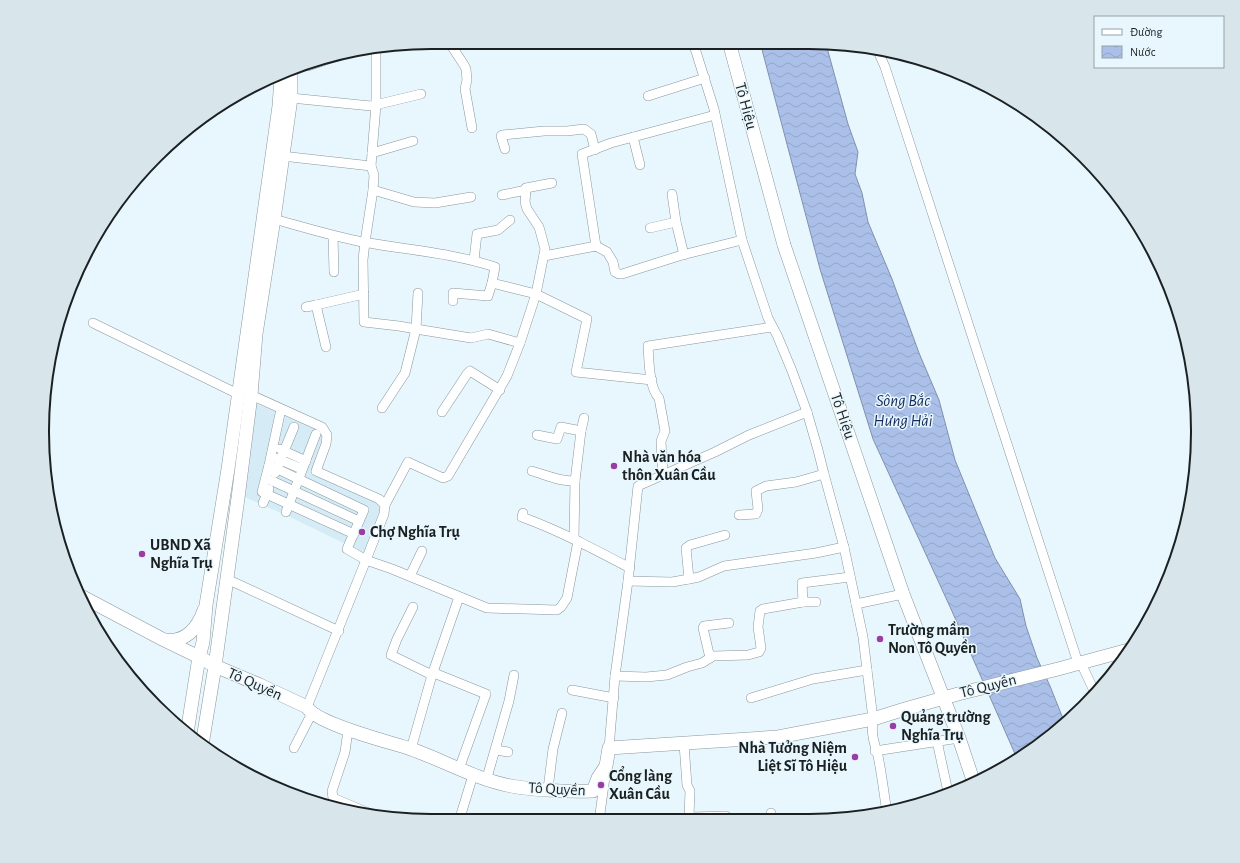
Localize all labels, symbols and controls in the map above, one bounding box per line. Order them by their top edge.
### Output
legend [1094,16,1224,68]
text: Đường [1130,26,1163,38]
text: Nước [1130,46,1156,58]
street label: Tô Hiệu [732,81,760,131]
street label: Tô Hiệu [828,391,858,441]
water label: Sông Bắc Hưng Hải [874,392,933,429]
place label: Nhà văn hóa thôn Xuân Cầu [622,449,716,483]
marker: Nhà văn hóa thôn Xuân Cầu [609,461,619,471]
place label: Chợ Nghĩa Trụ [370,524,461,540]
marker: Chợ Nghĩa Trụ [357,527,367,537]
place label: UBND Xã Nghĩa Trụ [150,537,213,571]
marker: UBND Xã Nghĩa Trụ [137,549,147,559]
place label: Trường mầm Non Tô Quyền [888,621,976,657]
marker: Trường mầm Non Tô Quyền [875,634,885,644]
street label: Tô Quyền [225,665,285,704]
street label: Tô Quyền [958,671,1018,702]
place label: Quảng trường Nghĩa Trụ [901,709,991,743]
marker: Quảng trường Nghĩa Trụ [888,721,898,731]
place label: Nhà Tưởng Niệm Liệt Sĩ Tô Hiệu [738,740,848,774]
marker: Nhà Tưởng Niệm Liệt Sĩ Tô Hiệu [850,752,860,762]
place label: Cổng làng Xuân Cầu [609,766,673,802]
street label: Tô Quyền [528,780,586,799]
marker: Cổng làng Xuân Cầu [596,780,606,790]

